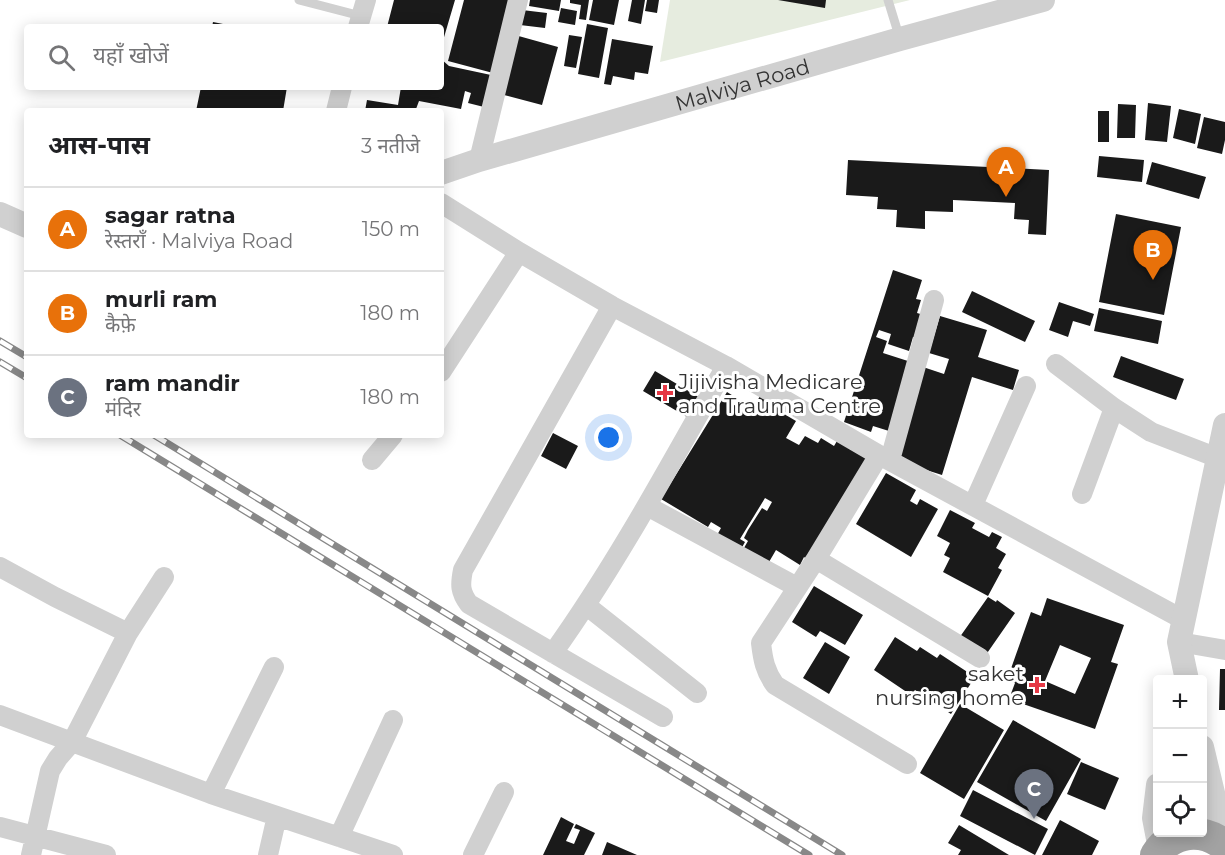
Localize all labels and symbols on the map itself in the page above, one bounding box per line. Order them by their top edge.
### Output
street label: Malviya Road [672,53,812,116]
pin: A [986,148,1026,197]
pin: B [1134,230,1172,280]
place label: Jijivisha Medicare and Trauma Centre [677,369,881,418]
marker: Jijivisha Medicare and Trauma Centre [656,384,674,402]
your location [594,423,623,452]
place label: saket nursing home [875,661,1024,710]
marker: saket nursing home [1028,676,1046,694]
pin: C [1014,770,1054,819]

